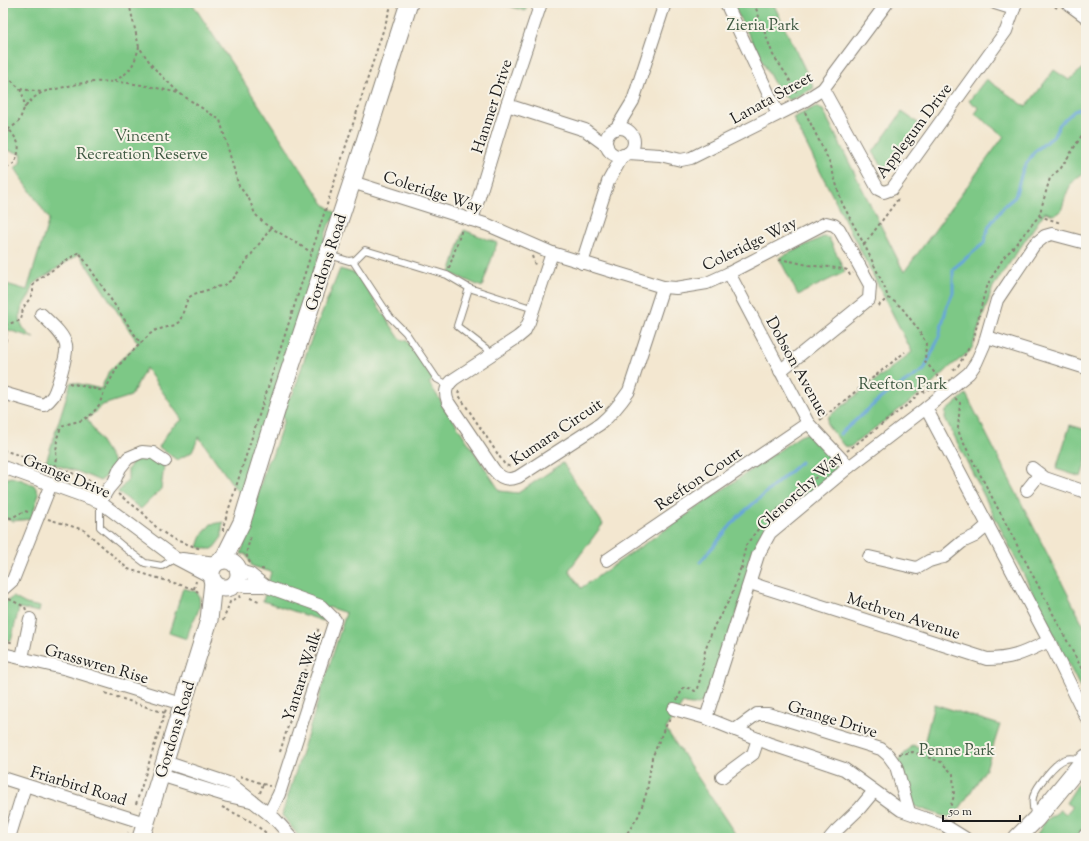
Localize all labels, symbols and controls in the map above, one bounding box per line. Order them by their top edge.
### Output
park label: Zieria Park [727,15,800,38]
street label: Hanmer Drive [467,57,519,157]
street label: Lanata Street [727,67,818,131]
street label: Applegum Drive [871,79,959,184]
park label: Vincent Recreation Reserve [76,126,208,167]
street label: Coleridge Way [380,167,485,220]
street label: Gordons Road [301,211,354,314]
street label: Coleridge Way [699,212,801,278]
street label: Dobson Avenue [759,313,833,421]
park label: Reefton Park [858,374,948,397]
street label: Kumara Circuit [507,393,609,473]
street label: Reefton Court [651,442,748,518]
street label: Glenorchy Way [753,447,849,537]
street label: Grange Drive [19,449,113,505]
street label: Methven Avenue [843,588,963,647]
street label: Yantara Walk [278,628,329,725]
street label: Grasswren Rise [42,640,151,691]
street label: Gordons Road [151,678,202,781]
street label: Grange Drive [785,696,880,745]
park label: Penne Park [919,740,995,763]
street label: Friarbird Road [27,762,129,813]
scale bar [943,797,1020,823]
text: 50 m [948,803,972,821]

